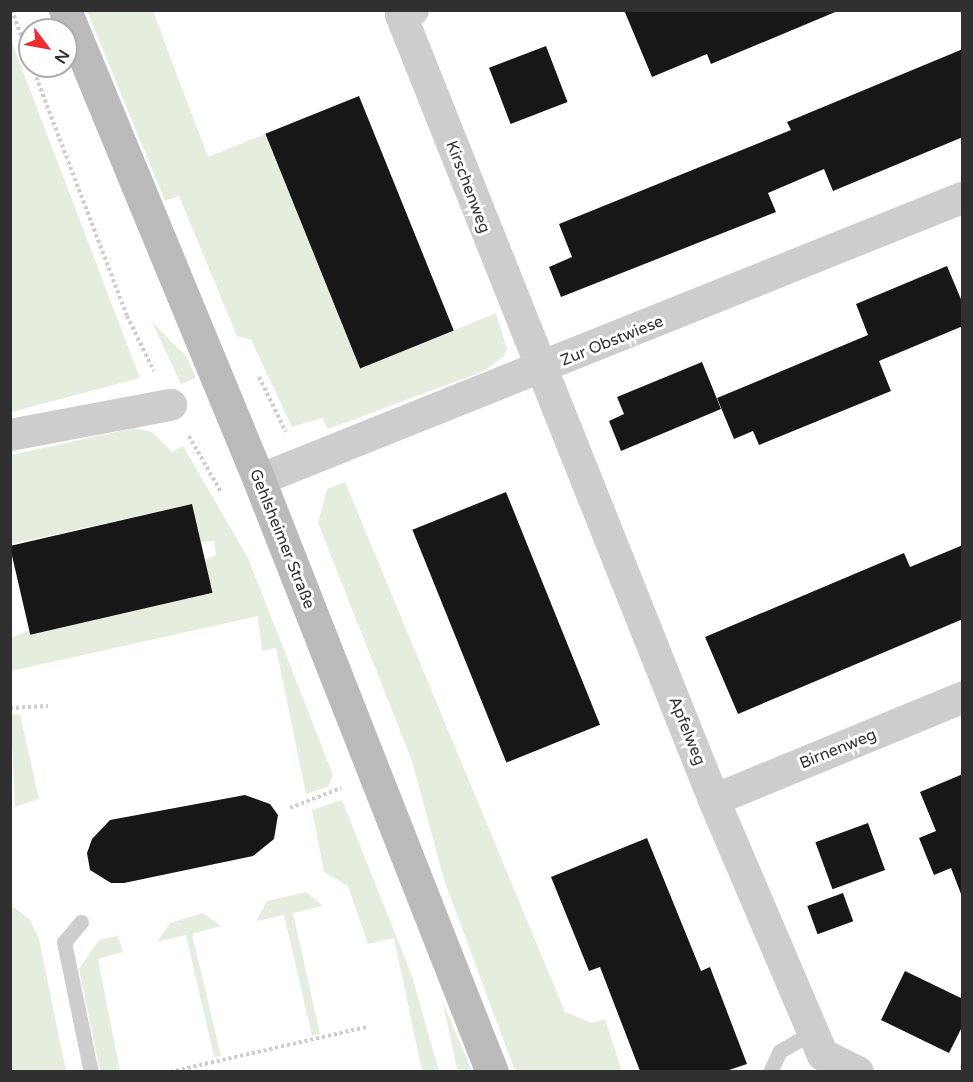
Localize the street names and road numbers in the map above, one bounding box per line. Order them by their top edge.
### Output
street label: Kirschenweg [442,138,494,236]
street label: Zur Obstwiese [558,312,666,370]
street label: Gehlsheimer Straße [245,466,319,612]
street label: Apfelweg [665,694,709,768]
street label: Birnenweg [797,725,879,773]

